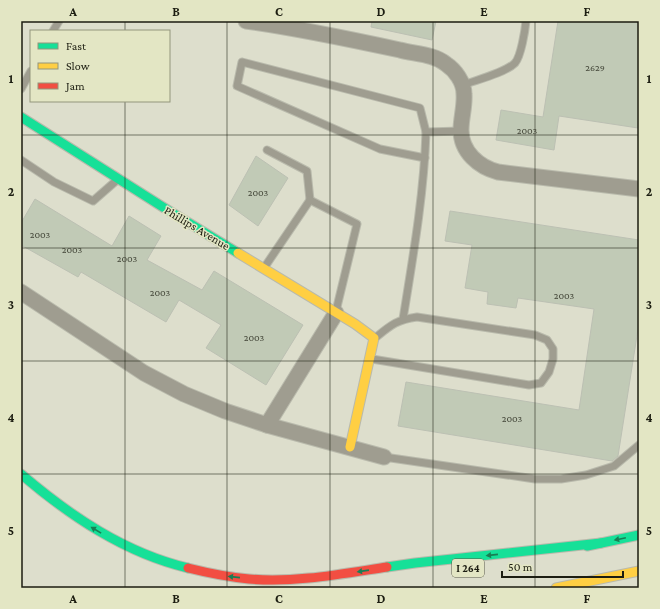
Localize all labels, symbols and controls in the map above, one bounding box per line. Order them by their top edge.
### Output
text: A [68,4,77,19]
text: B [172,4,180,19]
text: C [275,4,283,19]
text: D [377,4,386,19]
text: E [480,4,488,19]
text: F [584,4,591,19]
legend [30,30,170,102]
text: Fast [66,39,87,53]
text: Slow [66,59,90,73]
house number: 2629 [585,62,605,73]
text: 1 [9,71,14,86]
text: 1 [647,71,652,86]
text: Jam [65,79,85,93]
house number: 2003 [517,125,538,136]
text: 2 [8,184,15,199]
text: 2 [646,184,653,199]
house number: 2003 [248,187,269,198]
street label: Phillips Avenue [162,203,232,253]
house number: 2003 [30,229,51,240]
house number: 2003 [62,244,83,255]
house number: 2003 [117,253,138,264]
house number: 2003 [150,287,171,298]
house number: 2003 [554,290,575,301]
text: 3 [8,297,14,312]
text: 3 [646,297,652,312]
house number: 2003 [244,332,265,343]
text: 4 [7,410,15,425]
text: 4 [645,410,653,425]
house number: 2003 [502,413,523,424]
text: 5 [8,523,14,538]
text: 5 [646,523,652,538]
one-way arrow [90,527,102,534]
one-way arrow [614,537,626,543]
one-way arrow [486,552,498,558]
scale bar [502,553,623,579]
road number: I 264 [452,559,484,577]
text: 50 m [508,560,533,574]
one-way arrow [357,568,369,574]
one-way arrow [228,574,240,581]
text: A [68,591,77,606]
text: B [172,591,180,606]
text: C [275,591,283,606]
text: D [377,591,386,606]
text: E [480,591,488,606]
text: F [584,591,591,606]

